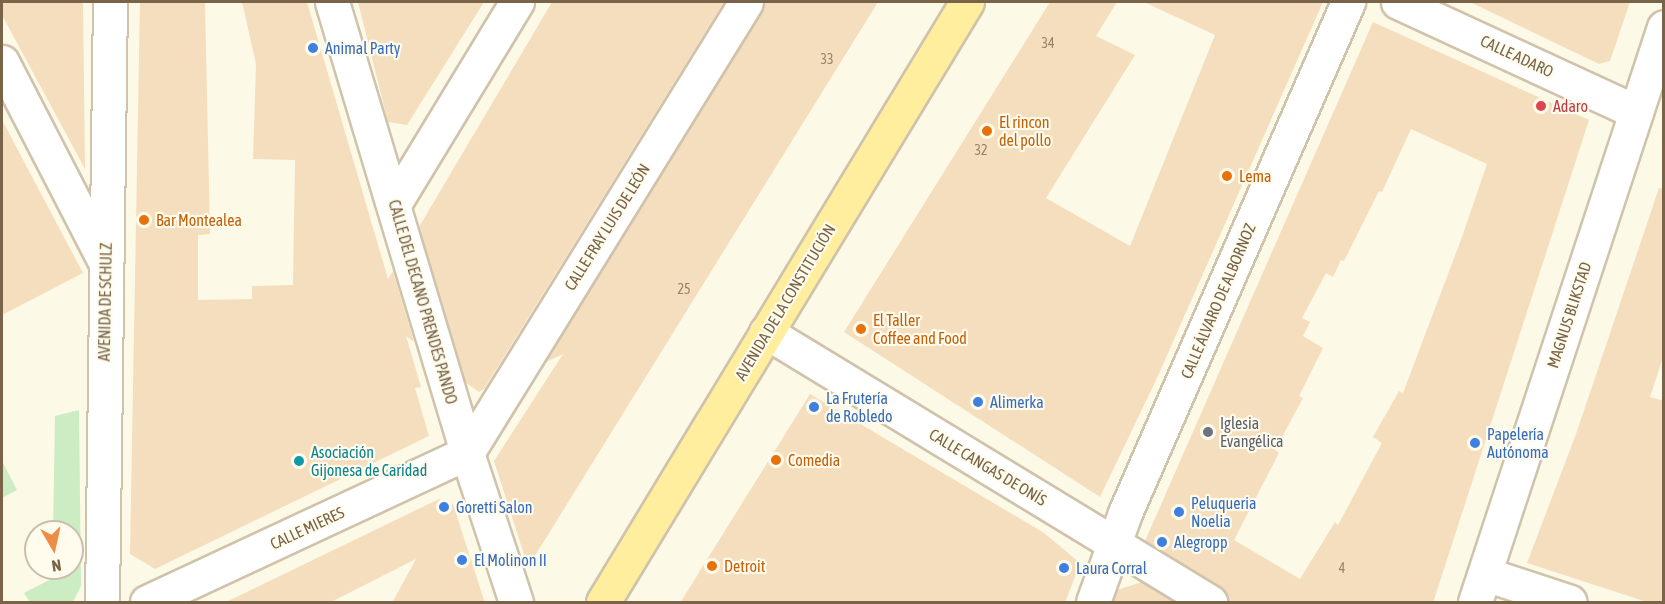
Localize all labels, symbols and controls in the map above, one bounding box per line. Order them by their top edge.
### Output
street label: CALLE ADARO [1477,31,1557,81]
house number: 34 [1041,35,1055,51]
place label: Animal Party [325,38,400,58]
marker: Animal Party [306,41,320,55]
house number: 33 [820,51,834,67]
place label: Adaro [1553,96,1588,116]
marker: Adaro [1534,99,1548,113]
place label: El rincon del pollo [999,112,1051,150]
marker: El rincon del pollo [980,124,994,138]
house number: 32 [974,142,988,158]
street label: CALLE FRAY LUIS DE LEÓN [560,160,654,294]
place label: Lema [1239,166,1271,186]
marker: Lema [1220,169,1234,183]
street label: CALLE DEL DECANO PRENDES PANDO [385,197,461,407]
place label: Bar Montealea [156,210,242,230]
marker: Bar Montealea [137,213,151,227]
street label: AVENIDA DE LA CONSTITUCIÓN [731,220,839,384]
street label: CALLE ÁLVARO DE ALBORNOZ [1177,220,1259,382]
street label: AVENIDA DE SCHULZ [94,242,116,362]
street label: MAGNUS BLIKSTAD [1543,260,1595,370]
house number: 25 [677,281,691,297]
place label: El Taller Coffee and Food [873,310,967,348]
marker: El Taller Coffee and Food [854,322,868,336]
place label: La Frutería de Robledo [826,388,893,426]
place label: Alimerka [990,392,1044,412]
marker: Alimerka [971,395,985,409]
marker: La Frutería de Robledo [807,400,821,414]
place label: Iglesia Evangélica [1220,413,1284,451]
street label: CALLE CANGAS DE ONÍS [926,424,1050,510]
place label: Papelería Autónoma [1487,424,1549,462]
marker: Iglesia Evangélica [1201,425,1215,439]
marker: Papelería Autónoma [1468,436,1482,450]
place label: Asociación Gijonesa de Caridad [311,442,427,480]
place label: Comedia [788,450,840,470]
marker: Comedia [769,453,783,467]
marker: Asociación Gijonesa de Caridad [292,454,306,468]
place label: Peluqueria Noelia [1191,493,1256,531]
place label: Goretti Salon [456,497,533,517]
marker: Goretti Salon [437,500,451,514]
street label: CALLE MIERES [267,502,347,554]
marker: Peluqueria Noelia [1172,505,1186,519]
north arrow [24,520,84,580]
place label: Alegropp [1174,532,1227,552]
marker: Alegropp [1155,535,1169,549]
place label: El Molinon II [474,550,547,570]
marker: El Molinon II [455,553,469,567]
text: N [50,556,63,575]
place label: Detroit [724,556,765,576]
place label: Laura Corral [1076,558,1147,578]
marker: Detroit [705,559,719,573]
house number: 4 [1339,560,1345,576]
marker: Laura Corral [1057,561,1071,575]

